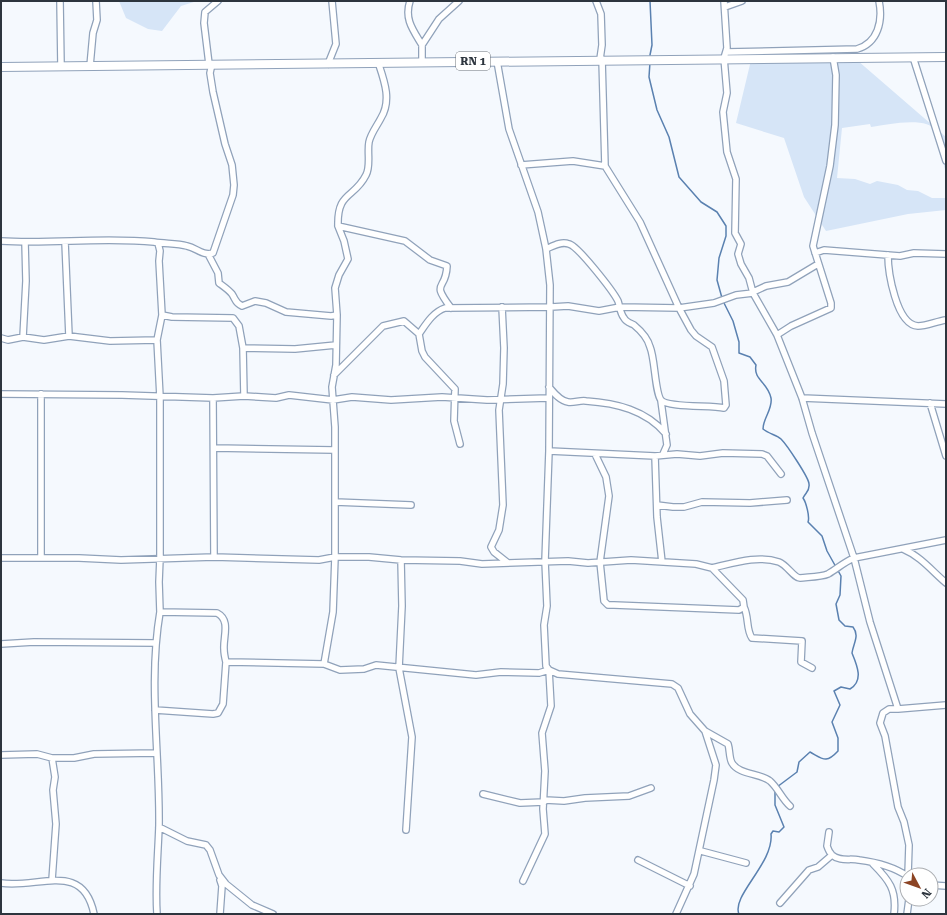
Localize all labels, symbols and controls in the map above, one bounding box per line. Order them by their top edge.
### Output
road number: RN 1 [456,52,490,70]
north arrow [899,867,939,907]
text: N [918,886,934,901]

